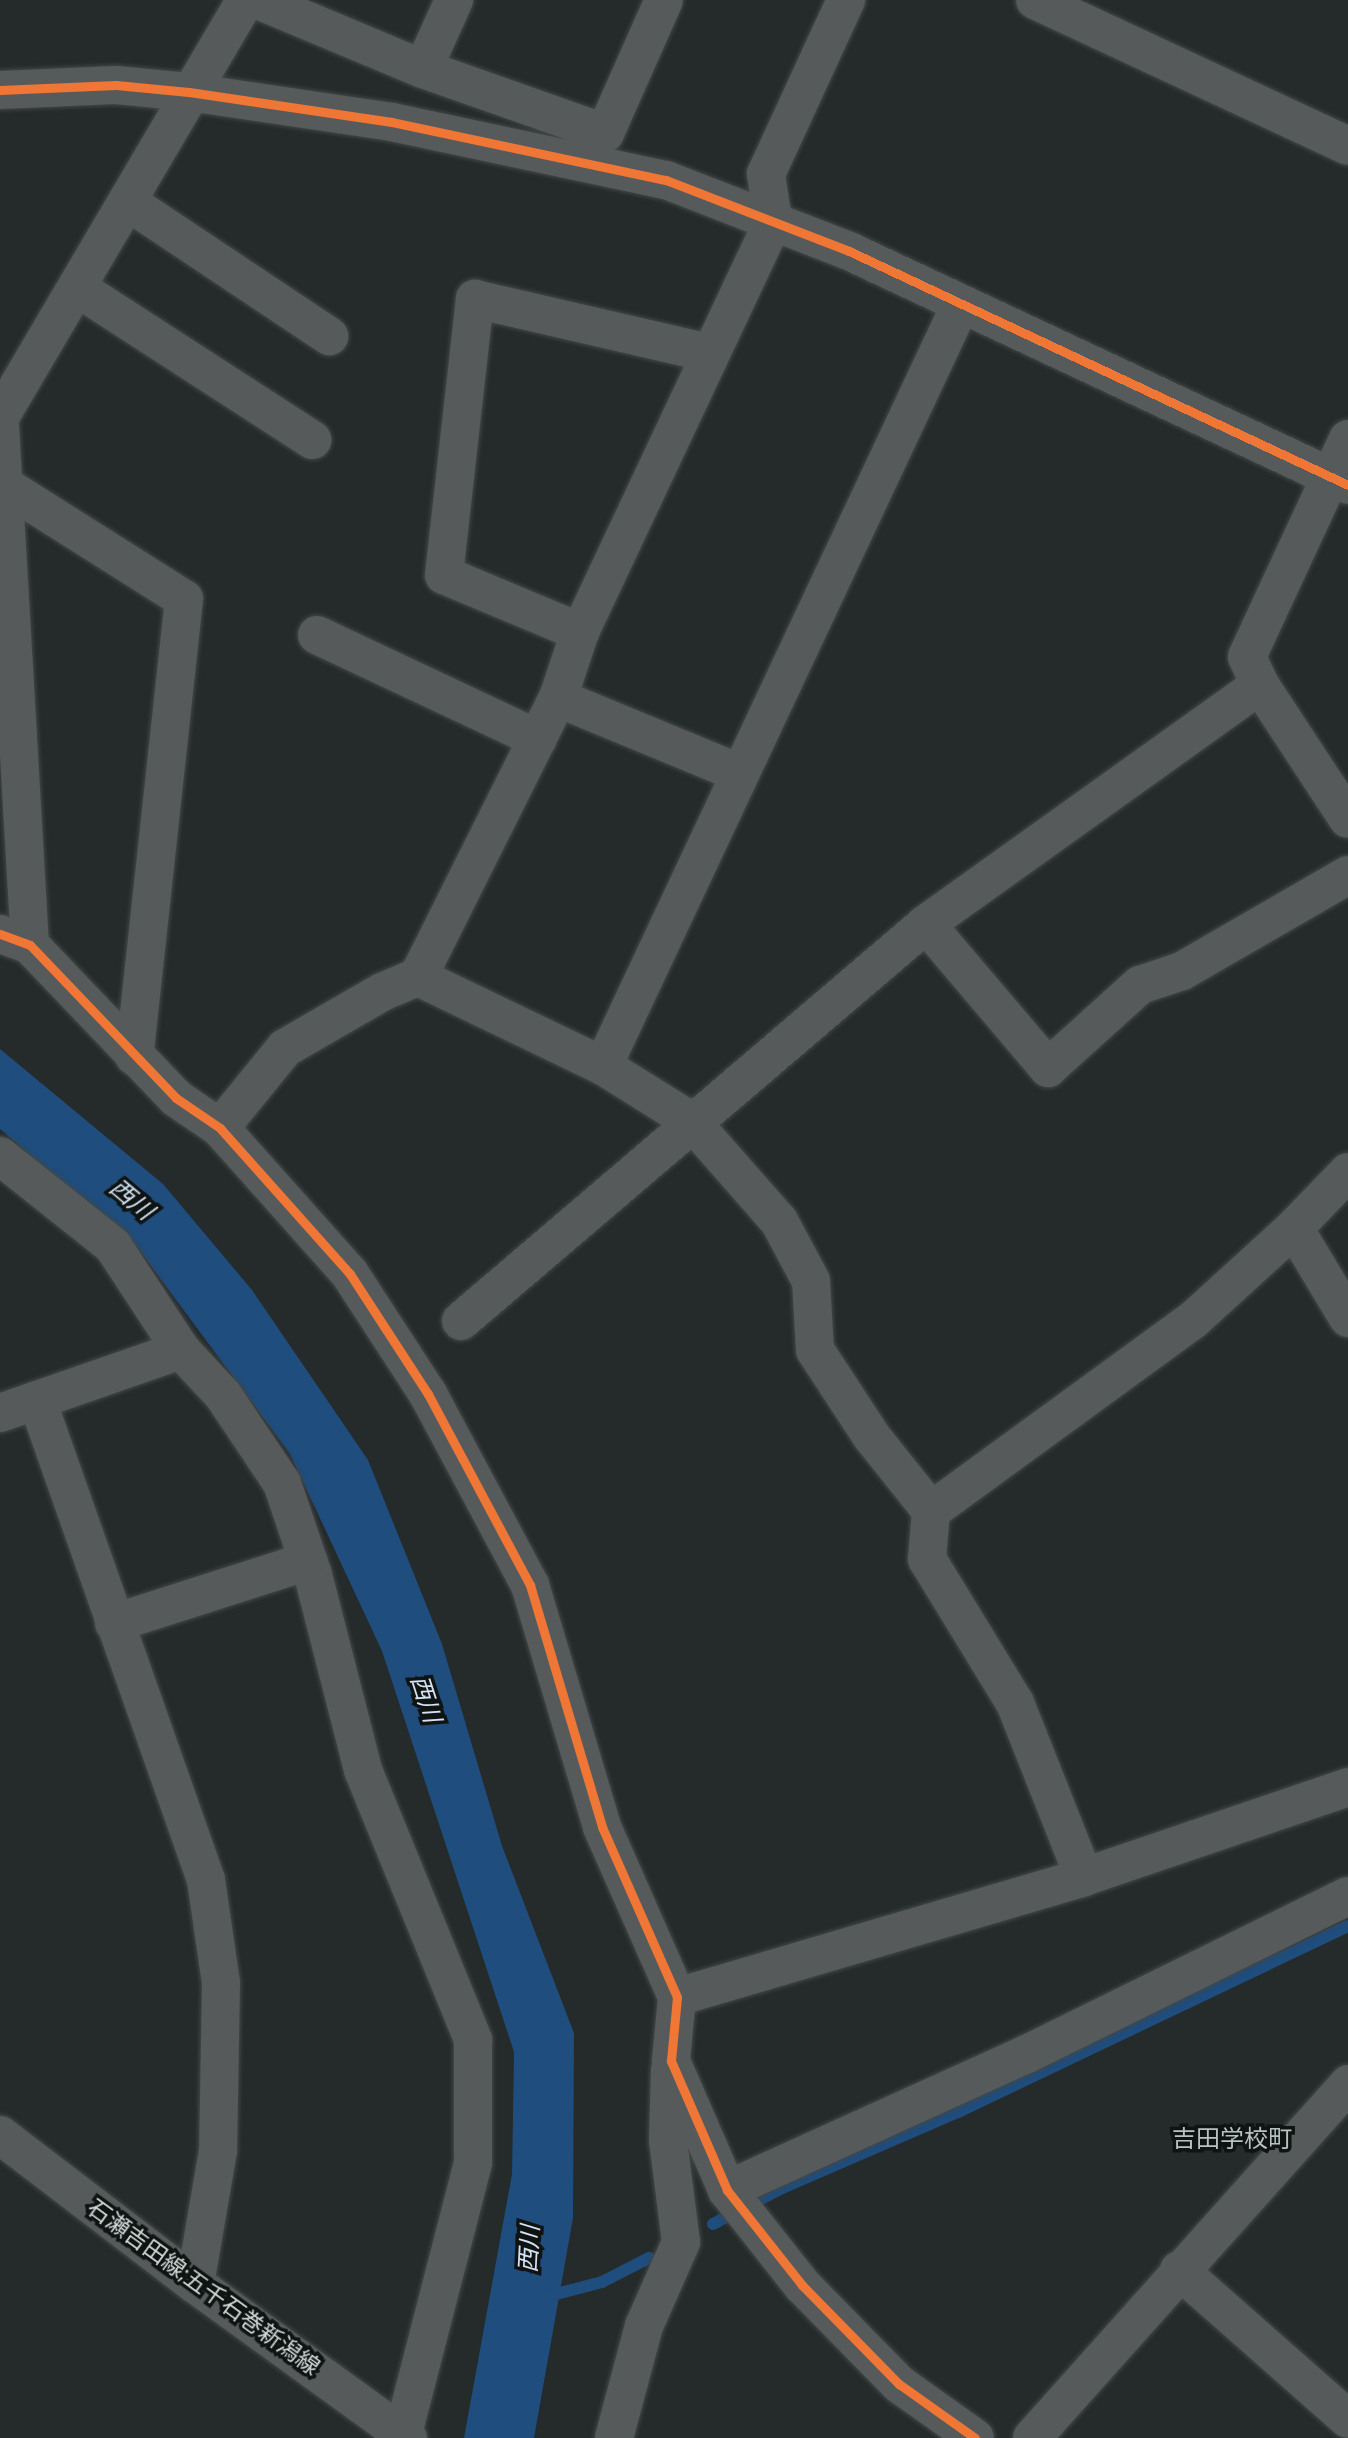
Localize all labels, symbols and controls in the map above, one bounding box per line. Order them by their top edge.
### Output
water label: 西川 [103,1174,159,1226]
water label: 西川 [404,1672,446,1726]
district label: 吉田学校町 [1172,2126,1292,2154]
street label: 石瀬吉田線;五千石巻新潟線 [81,2194,325,2382]
water label: 西川 [514,2224,546,2274]

